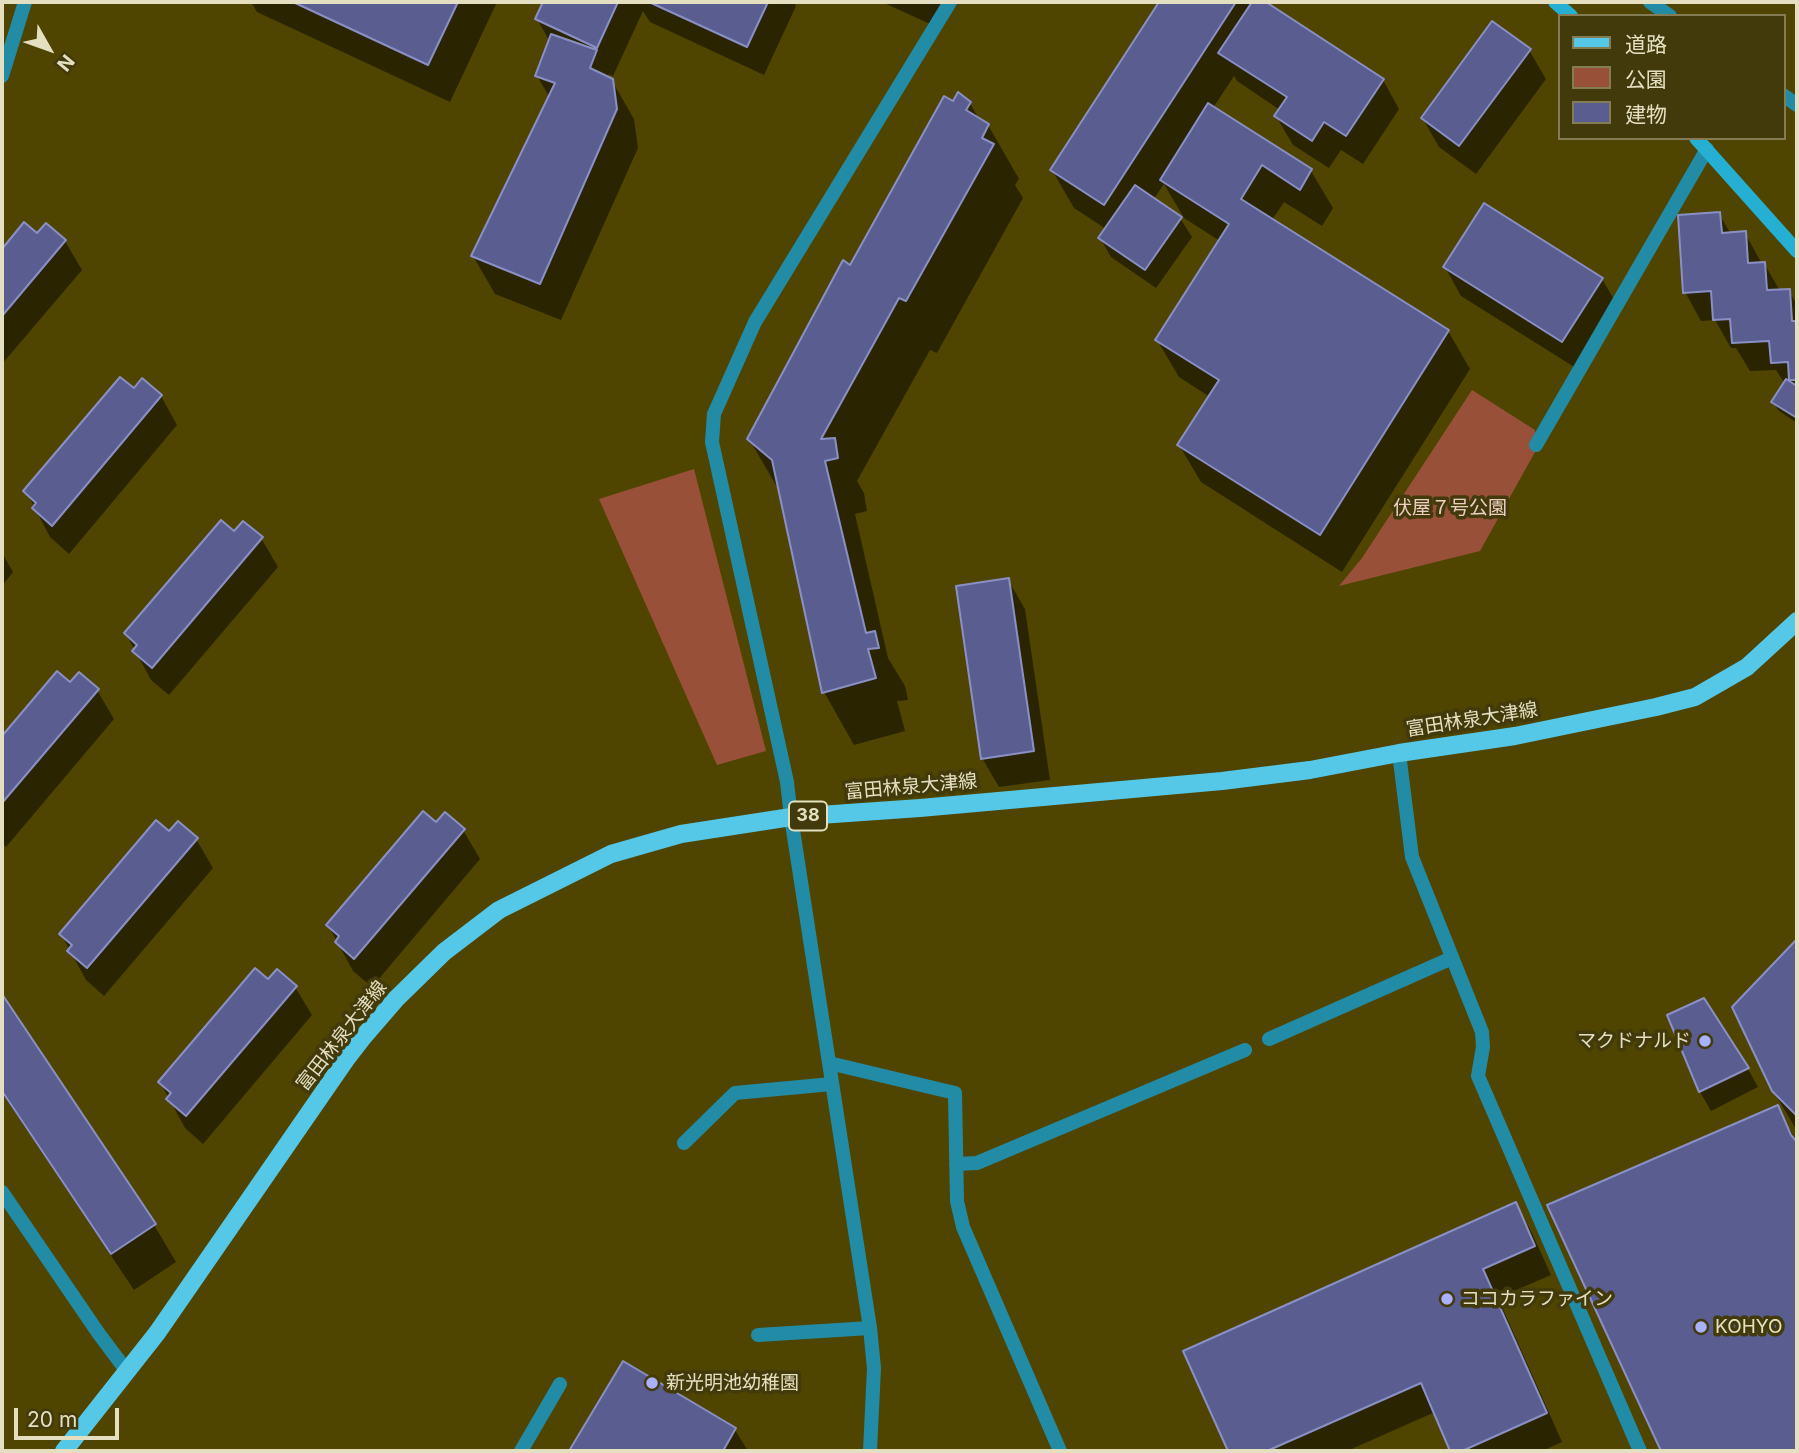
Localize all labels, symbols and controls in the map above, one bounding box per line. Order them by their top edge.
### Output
north arrow [14,14,84,84]
legend [1558,14,1785,140]
text: 道路 [1625,32,1667,57]
text: N [52,50,79,76]
text: 公園 [1625,67,1667,92]
text: 建物 [1625,102,1667,127]
park label: 伏屋７号公園 [1393,497,1507,519]
street label: 富田林泉大津線 [1405,698,1539,742]
street label: 富田林泉大津線 [844,770,978,804]
road number: 38 [789,802,827,830]
street label: 富田林泉大津線 [292,977,392,1095]
place label: マクドナルド [1577,1030,1691,1052]
marker: マクドナルド [1697,1033,1713,1049]
place label: ココカラファイン [1461,1288,1613,1310]
marker: ココカラファイン [1439,1291,1455,1307]
place label: KOHYO [1715,1316,1783,1338]
marker: KOHYO [1693,1319,1709,1335]
place label: 新光明池幼稚園 [666,1372,799,1394]
marker: 新光明池幼稚園 [644,1375,660,1391]
scale bar [18,1394,122,1438]
text: 20 m [27,1407,77,1432]

